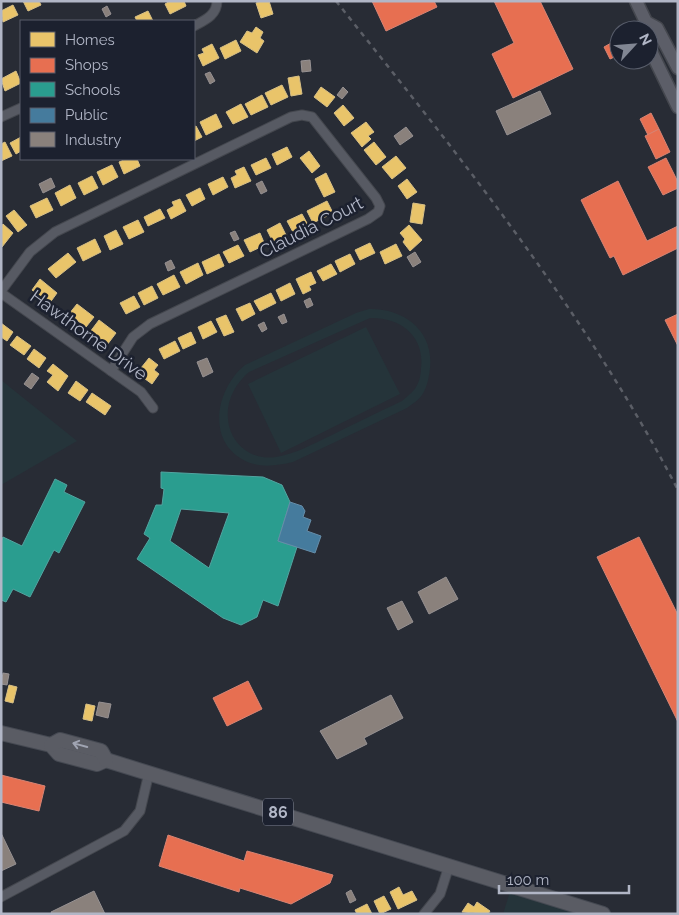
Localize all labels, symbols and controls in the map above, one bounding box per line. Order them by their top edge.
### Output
legend [20,20,195,160]
north arrow [609,20,659,70]
text: Homes [65,31,115,49]
text: N [636,31,655,48]
text: Shops [65,56,108,74]
text: Schools [65,81,120,99]
text: Public [65,106,108,124]
text: Industry [65,131,121,149]
street label: Claudia Court [256,192,366,262]
street label: Hawthorne Drive [26,286,152,385]
one-way arrow [73,740,89,750]
road number: 86 [263,799,293,826]
scale bar [499,862,629,894]
text: 100 m [507,871,549,889]

